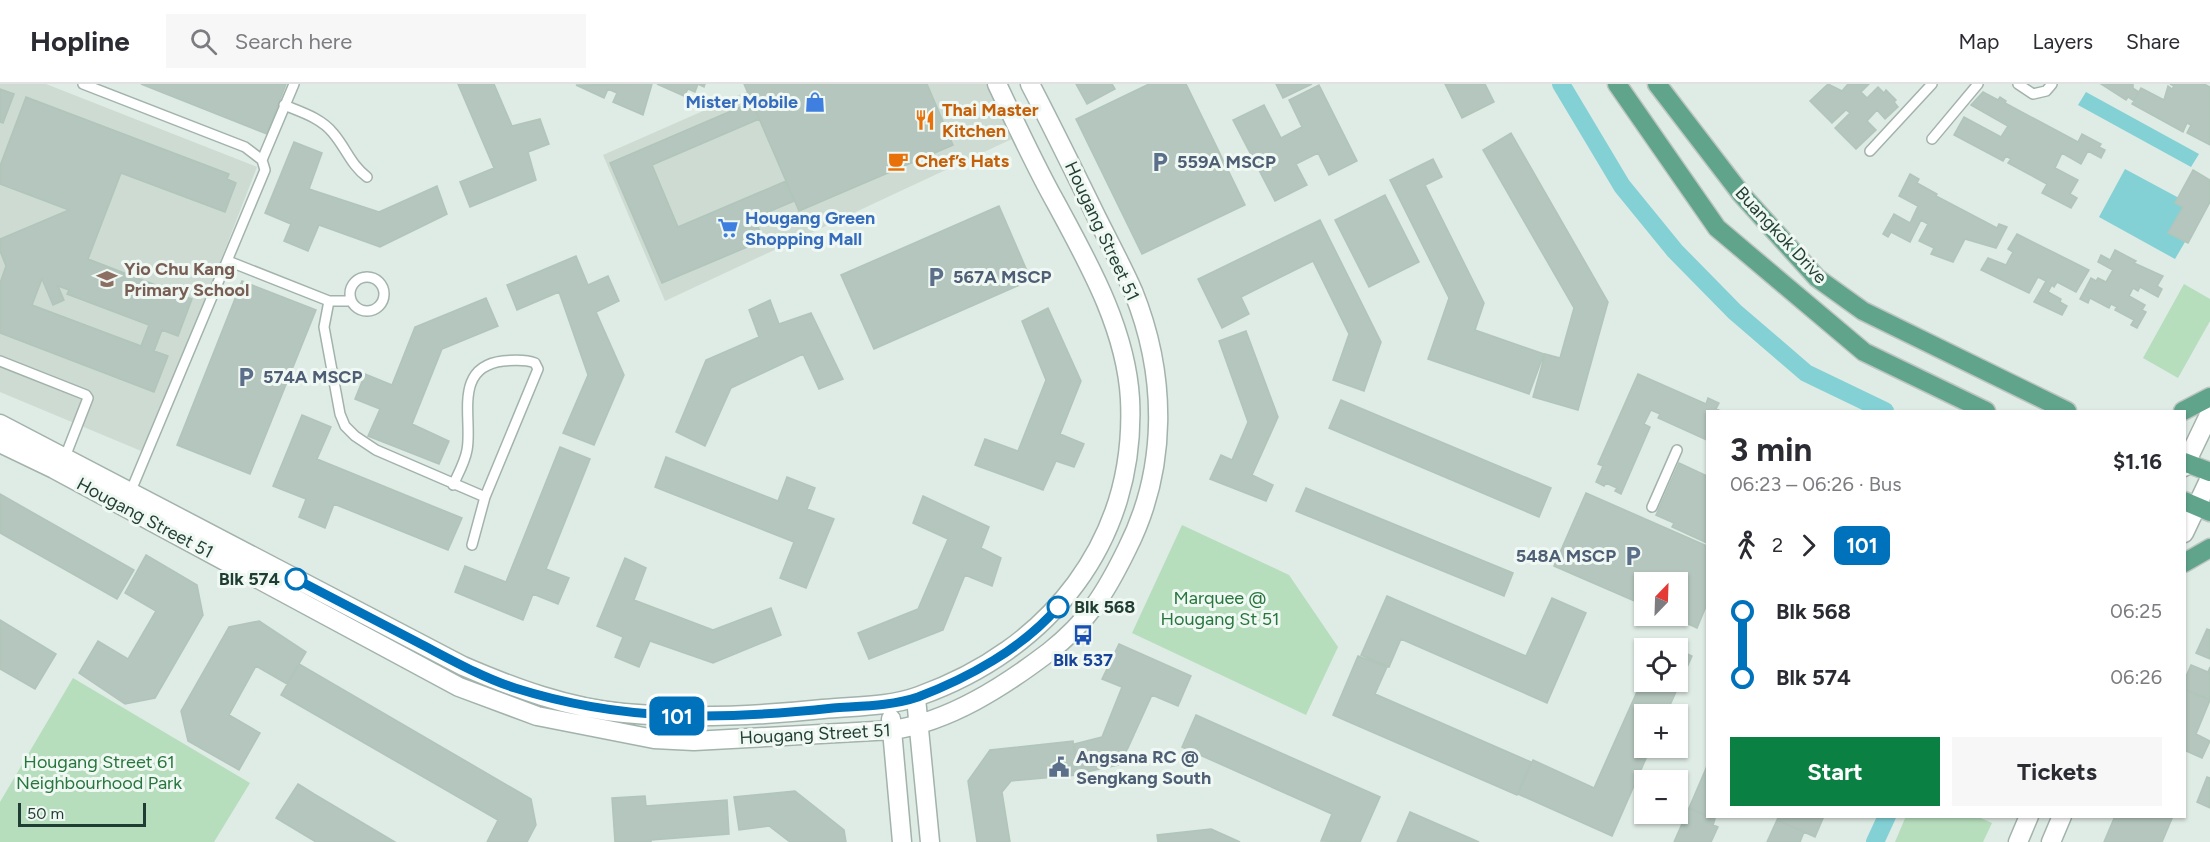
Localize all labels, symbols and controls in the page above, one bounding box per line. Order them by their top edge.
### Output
search box [166,14,586,68]
text: Hopline [30,24,130,58]
icon: search [187,25,220,58]
text: Search here [235,28,352,55]
text: Map [1959,29,1999,54]
text: Layers [2032,29,2093,54]
text: Share [2126,29,2180,54]
shop icon: Mister Mobile [803,90,827,114]
place label: Mister Mobile [686,91,798,113]
place label: Thai Master Kitchen [942,99,1039,142]
restaurant icon: Thai Master Kitchen [913,108,937,132]
cafe icon: Chef’s Hats [886,149,910,173]
place label: Chef’s Hats [915,150,1010,172]
parking icon: 559A MSCP [1148,150,1172,174]
place label: 559A MSCP [1177,151,1276,173]
street label: Hougang Street 51 [1060,158,1144,304]
street label: Buangkok Drive [1730,182,1832,288]
place label: Hougang Green Shopping Mall [745,207,875,250]
supermarket icon: Hougang Green Shopping Mall [716,216,740,240]
place label: Yio Chu Kang Primary School [124,258,249,301]
parking icon: 567A MSCP [924,265,948,289]
place label: 567A MSCP [953,266,1051,288]
school or university icon: Yio Chu Kang Primary School [95,267,119,291]
parking icon: 574A MSCP [234,365,258,389]
place label: 574A MSCP [263,366,362,388]
text: 3 min [1730,430,1812,469]
text: $1.16 [2113,448,2162,475]
text: 06:23 – 06:26 · Bus [1730,472,1902,496]
street label: Hougang Street 51 [73,473,217,563]
icon: walk [1730,529,1763,562]
icon: forward [1792,529,1825,562]
text: 2 [1772,533,1783,557]
text: 101 [1846,533,1878,558]
parking icon: 548A MSCP [1621,544,1645,568]
place label: 548A MSCP [1516,545,1616,567]
place label: Blk 574 [219,568,280,590]
marker: Blk 574 [285,568,307,590]
north arrow [1634,572,1688,626]
map controls [1634,572,1688,824]
park label: Marquee @ Hougang St 51 [1161,587,1279,630]
marker: Blk 568 [1047,596,1069,618]
place label: Blk 568 [1074,596,1135,618]
text: Blk 568 [1776,598,1851,625]
text: 06:25 [2110,599,2162,623]
bus stop icon: Blk 537 [1071,623,1095,647]
button: locate [1634,638,1688,692]
place label: Blk 537 [1053,649,1113,671]
text: Blk 574 [1776,664,1851,691]
text: 06:26 [2110,665,2162,689]
line badge: 101 [642,696,712,736]
text: 101 [661,704,693,729]
button: + [1634,704,1688,758]
street label: Hougang Street 51 [739,719,891,749]
button: Start [1730,737,1940,806]
button: Tickets [1952,737,2162,806]
place label: Angsana RC @ Sengkang South [1076,746,1211,789]
park label: Hougang Street 61 Neighbourhood Park [16,751,182,794]
public building icon: Angsana RC @ Sengkang South [1047,755,1071,779]
button: − [1634,770,1688,824]
scale bar [18,800,146,828]
text: 50 m [27,804,64,823]

